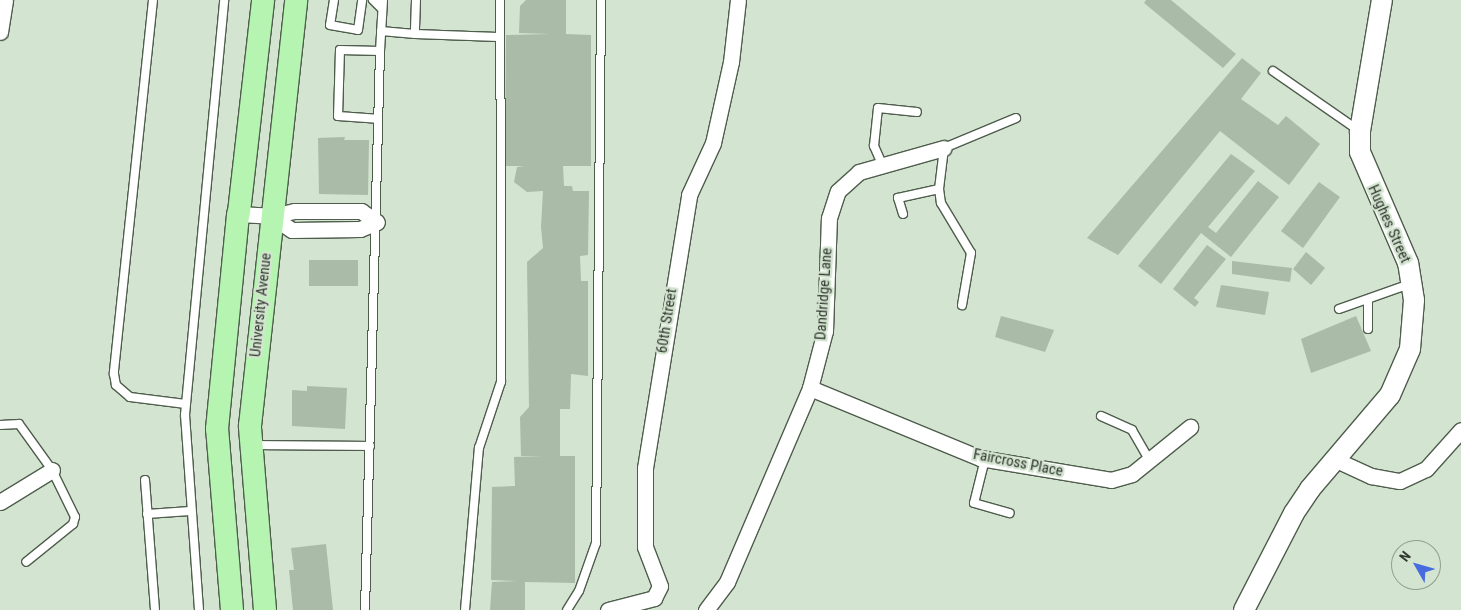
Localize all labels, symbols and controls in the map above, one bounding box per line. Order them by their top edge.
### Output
street label: Hughes Street [1364,182,1414,266]
street label: Dandridge Lane [812,247,836,341]
street label: University Avenue [247,252,275,358]
street label: 60th Street [653,287,681,355]
street label: Faircross Place [972,445,1064,481]
north arrow [1391,540,1441,590]
text: N [1396,548,1414,565]

